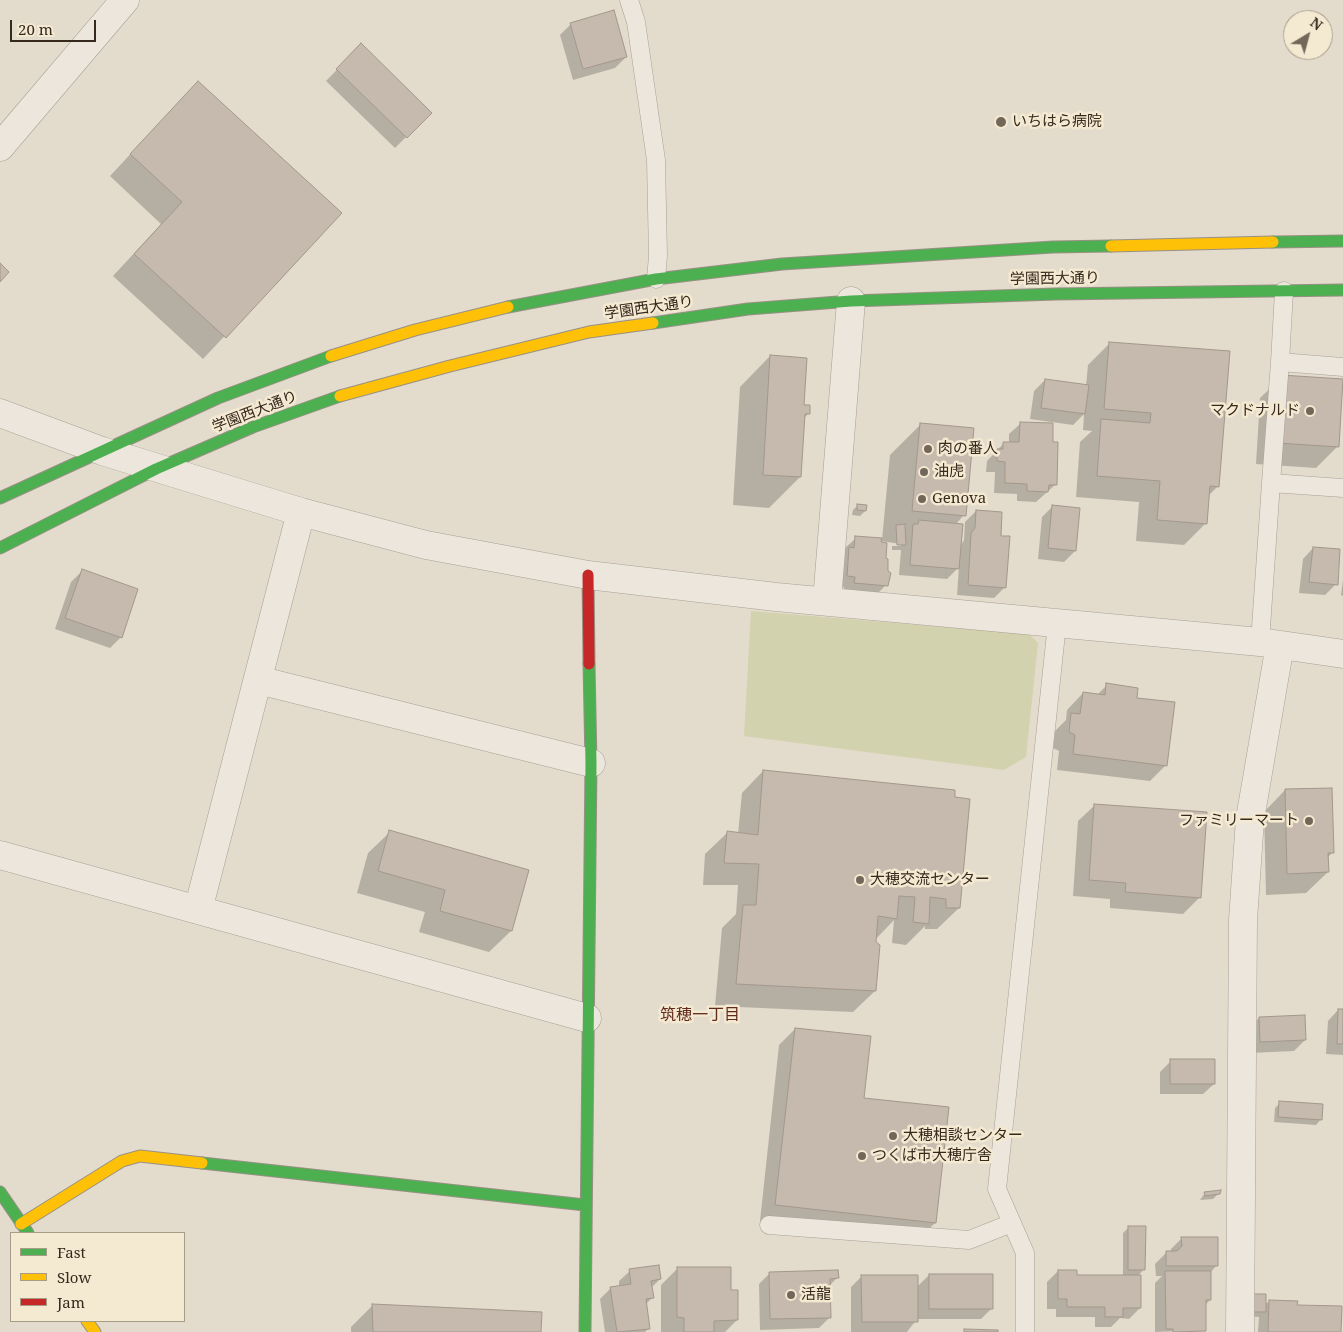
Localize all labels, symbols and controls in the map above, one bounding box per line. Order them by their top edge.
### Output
scale bar [12,10,99,42]
north arrow [1283,10,1333,60]
text: N [1307,13,1327,34]
text: 20 m [18,19,53,39]
place label: いちはら病院 [1012,113,1102,131]
marker: いちはら病院 [994,115,1008,129]
street label: 学園西大通り [1010,269,1100,289]
street label: 学園西大通り [603,293,695,323]
street label: 学園西大通り [210,387,300,437]
place label: マクドナルド [1210,402,1300,420]
marker: マクドナルド [1304,405,1316,417]
place label: 肉の番人 [938,440,998,458]
marker: 肉の番人 [922,443,934,455]
place label: 油虎 [934,463,964,481]
marker: 油虎 [918,466,930,478]
place label: Genova [932,490,986,508]
marker: Genova [916,493,928,505]
place label: ファミリーマート [1179,812,1299,830]
marker: ファミリーマート [1303,815,1315,827]
place label: 大穂交流センター [870,871,990,889]
marker: 大穂交流センター [854,874,866,886]
district label: 筑穂一丁目 [660,1005,740,1025]
place label: 大穂相談センター [903,1127,1023,1145]
marker: 大穂相談センター [887,1130,899,1142]
place label: つくば市大穂庁舎 [872,1147,992,1165]
marker: つくば市大穂庁舎 [856,1150,868,1162]
legend [10,1232,185,1322]
text: Fast [57,1242,86,1262]
text: Slow [57,1267,91,1287]
place label: 活龍 [801,1286,831,1304]
marker: 活龍 [785,1289,797,1301]
text: Jam [57,1292,85,1312]

